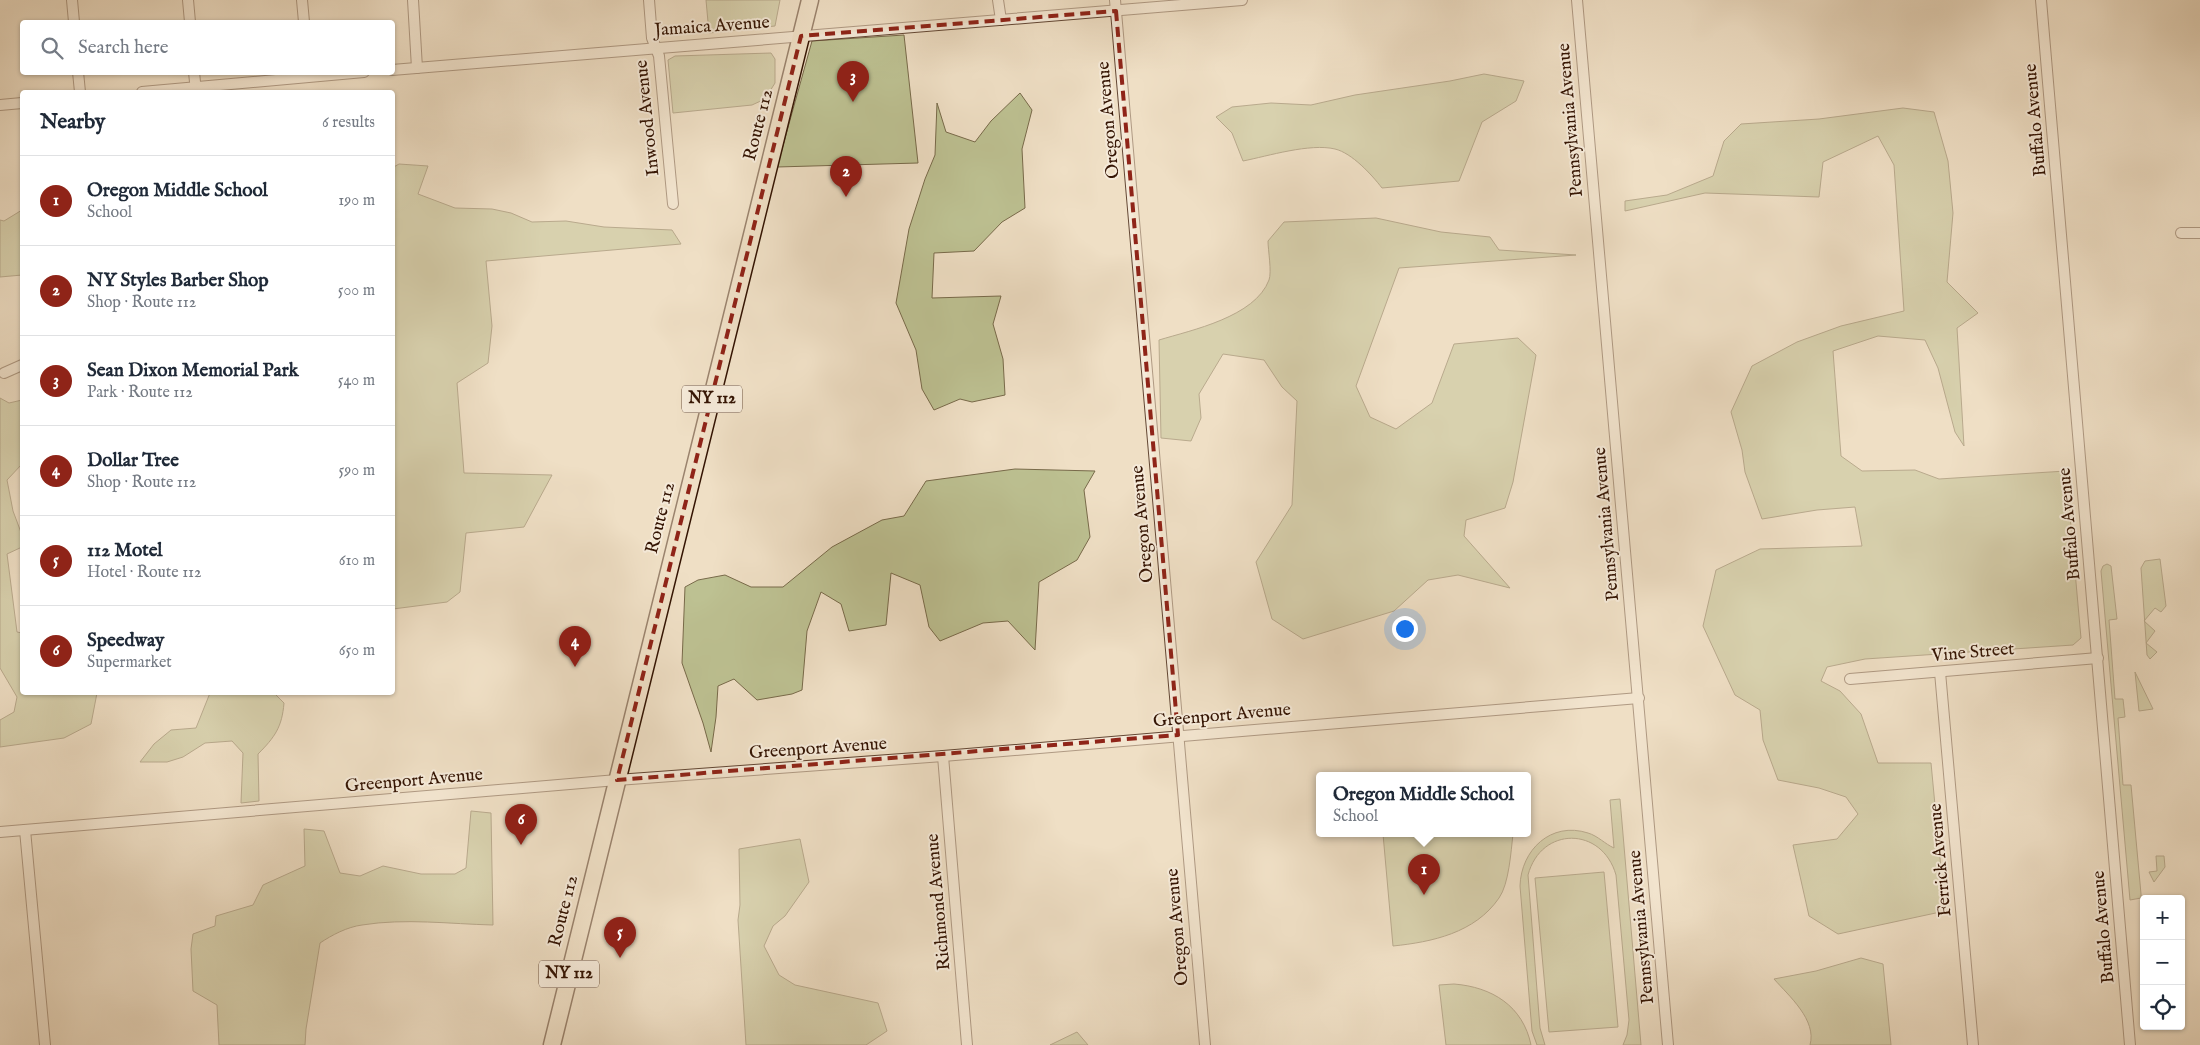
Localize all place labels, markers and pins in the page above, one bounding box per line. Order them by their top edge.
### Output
pin: 3 [837,61,869,102]
pin: 2 [830,156,862,197]
pin: 4 [559,626,591,667]
pin: 6 [505,804,537,845]
pin: 1 [1408,854,1440,895]
pin: 5 [604,917,636,958]

